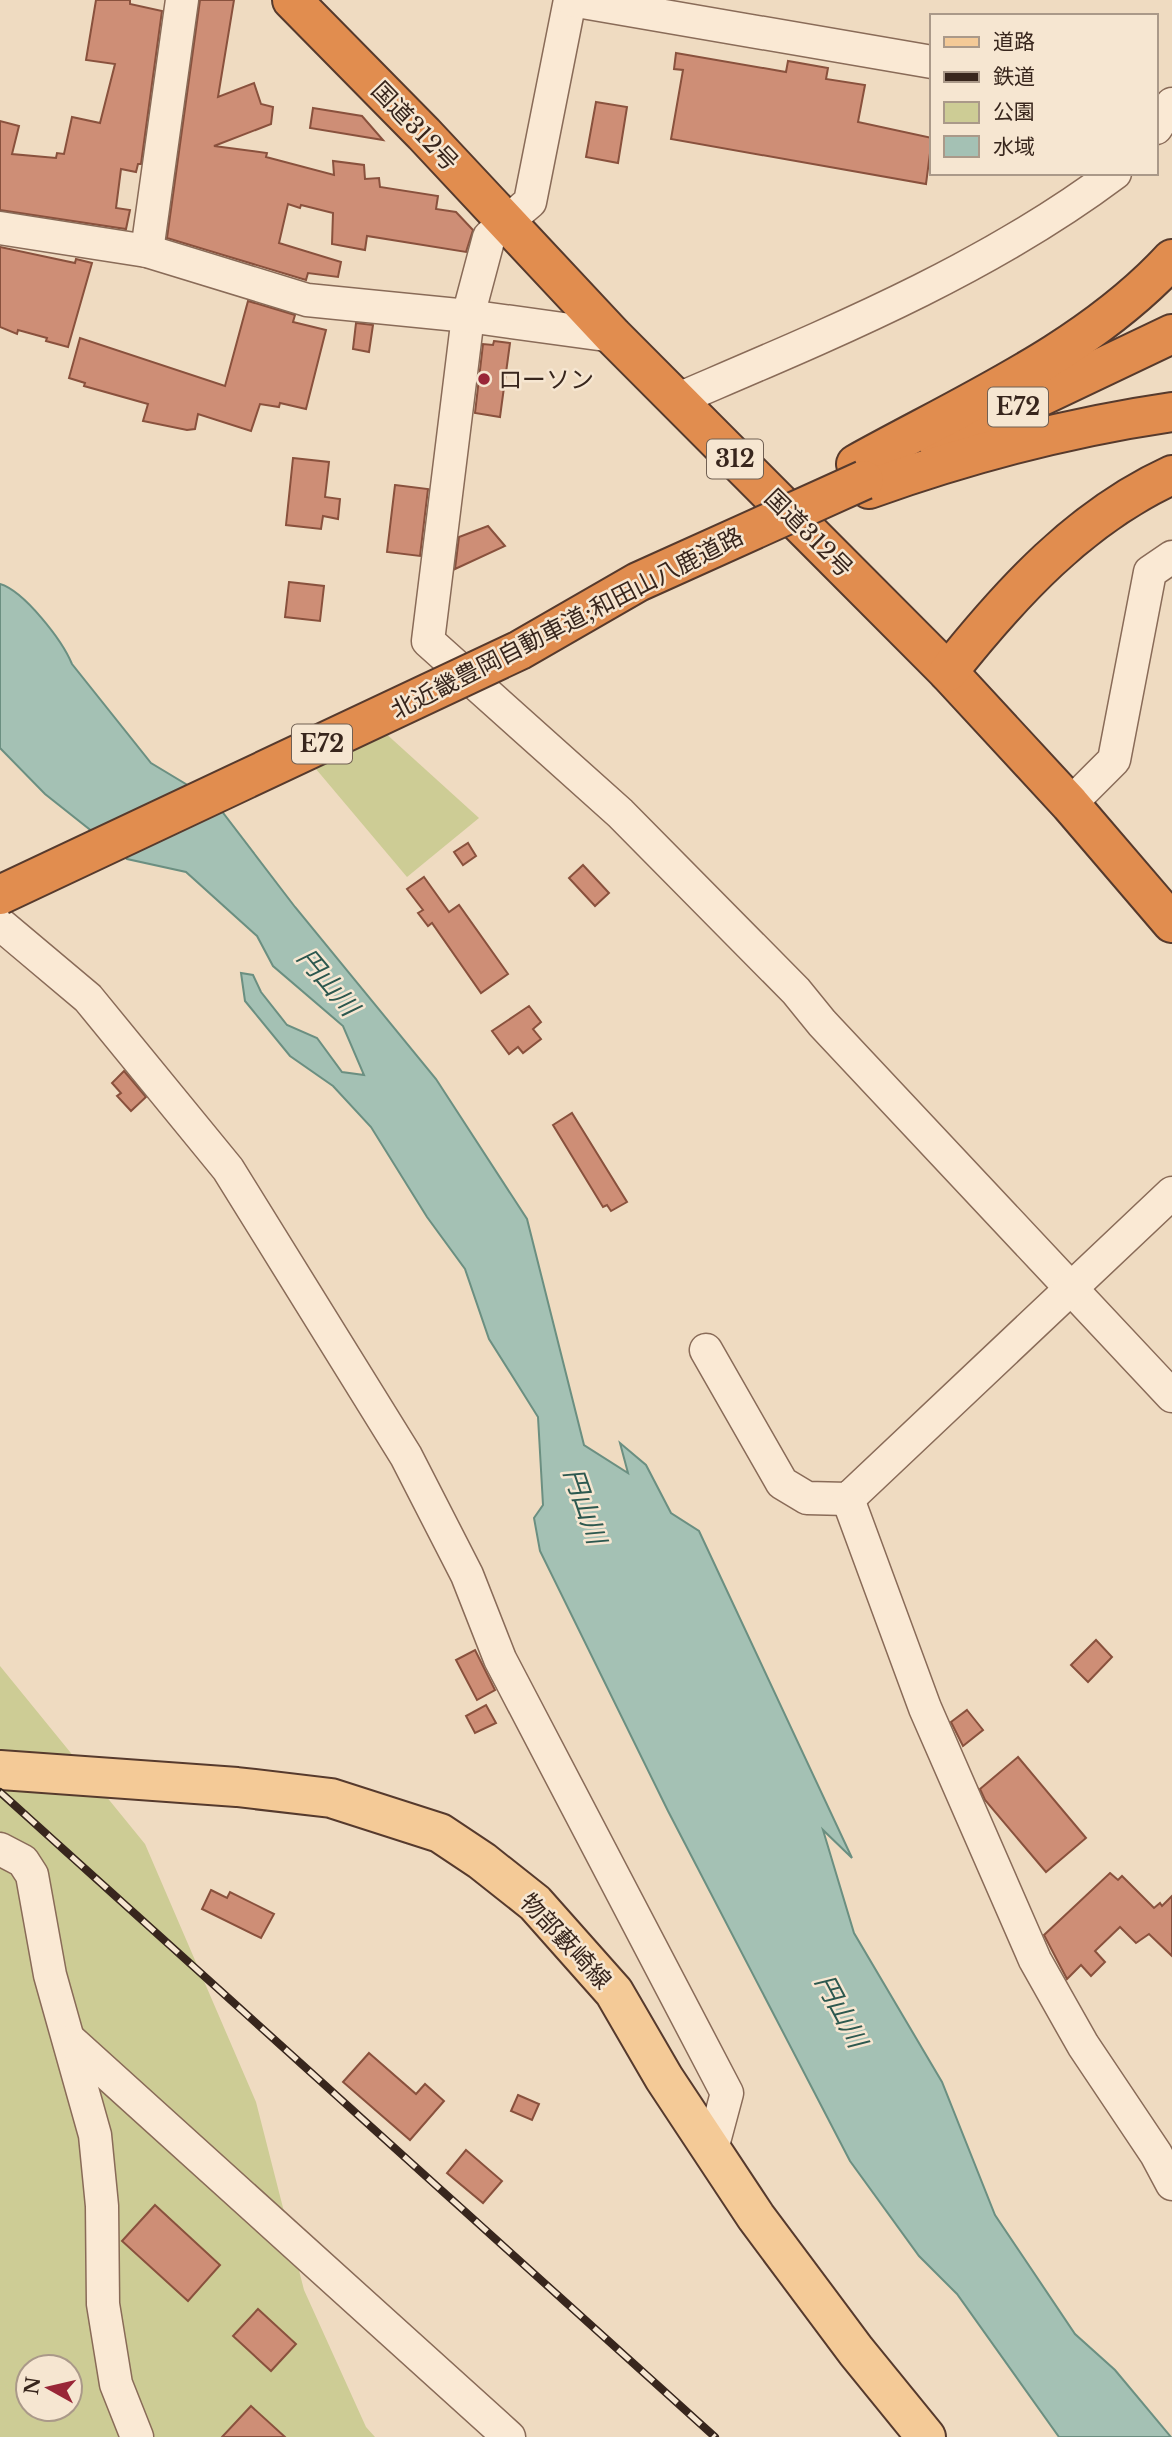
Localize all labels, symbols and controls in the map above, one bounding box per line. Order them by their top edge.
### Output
legend [930,14,1158,175]
text: 道路 [993,29,1035,55]
text: 鉄道 [993,64,1035,90]
street label: 国道312号 [366,76,464,176]
text: 公園 [993,99,1035,125]
text: 水域 [993,134,1035,160]
place label: ローソン [498,365,594,394]
marker: ローソン [476,371,492,387]
road number: E72 [988,388,1048,426]
road number: 312 [707,440,763,478]
street label: 国道312号 [759,483,859,583]
street label: 北近畿豊岡自動車道;和田山八鹿道路 [386,521,748,725]
road number: E72 [292,724,352,764]
water label: 円山川 [291,942,367,1024]
water label: 円山川 [557,1464,614,1551]
street label: 物部藪崎線 [514,1887,618,1995]
water label: 円山川 [809,1969,875,2056]
north arrow [14,2353,84,2423]
text: N [20,2375,45,2396]

